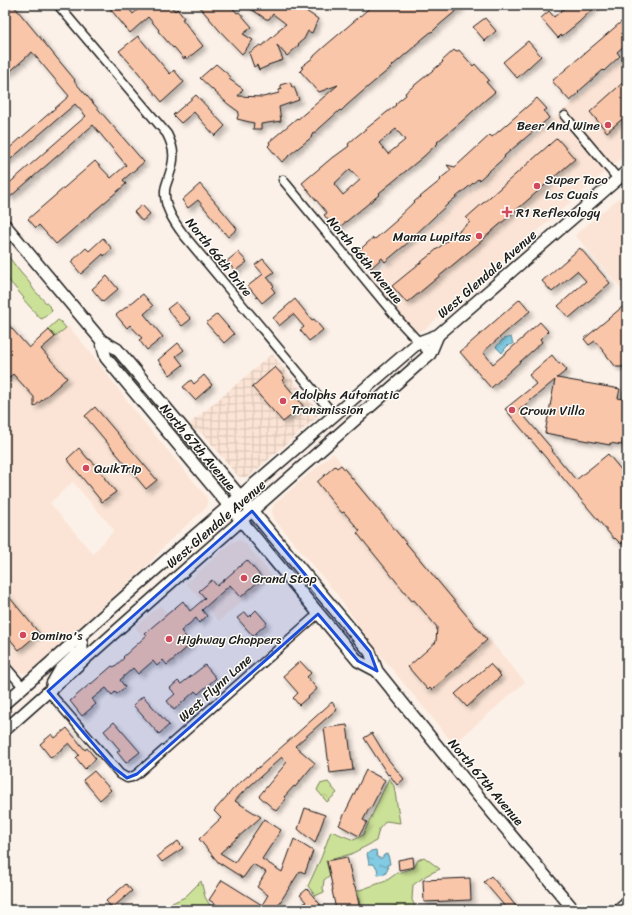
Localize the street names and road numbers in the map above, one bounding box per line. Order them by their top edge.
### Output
street label: North 66th Avenue [321,211,409,309]
street label: North 66th Drive [180,212,259,302]
street label: West Glendale Avenue [432,224,542,324]
street label: North 67th Avenue [154,398,242,496]
street label: West Glendale Avenue [161,474,271,574]
street label: West Flynn Lane [173,648,257,728]
street label: North 67th Avenue [442,733,530,831]

